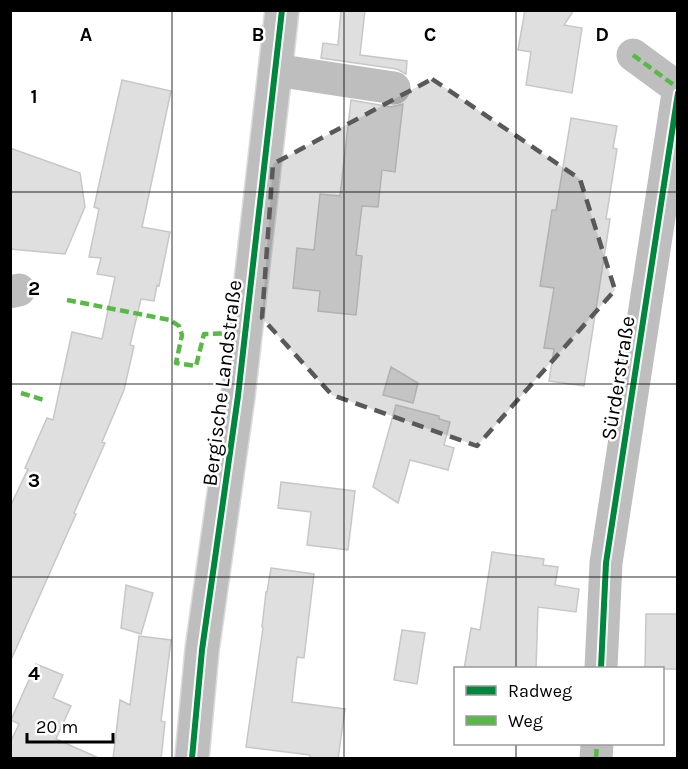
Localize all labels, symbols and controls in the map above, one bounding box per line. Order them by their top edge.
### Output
text: A [80,23,93,46]
text: B [252,23,264,46]
text: C [424,23,436,46]
text: D [595,23,609,46]
text: 1 [30,85,38,108]
text: 2 [28,277,40,300]
street label: Bergische Landstraße [197,278,247,488]
street label: Sürderstraße [596,314,640,442]
text: 3 [28,469,40,492]
text: 4 [28,662,40,685]
legend [454,667,664,745]
text: Radweg [508,680,572,702]
scale bar [27,706,112,744]
text: Weg [508,710,543,732]
text: 20 m [36,716,78,738]

